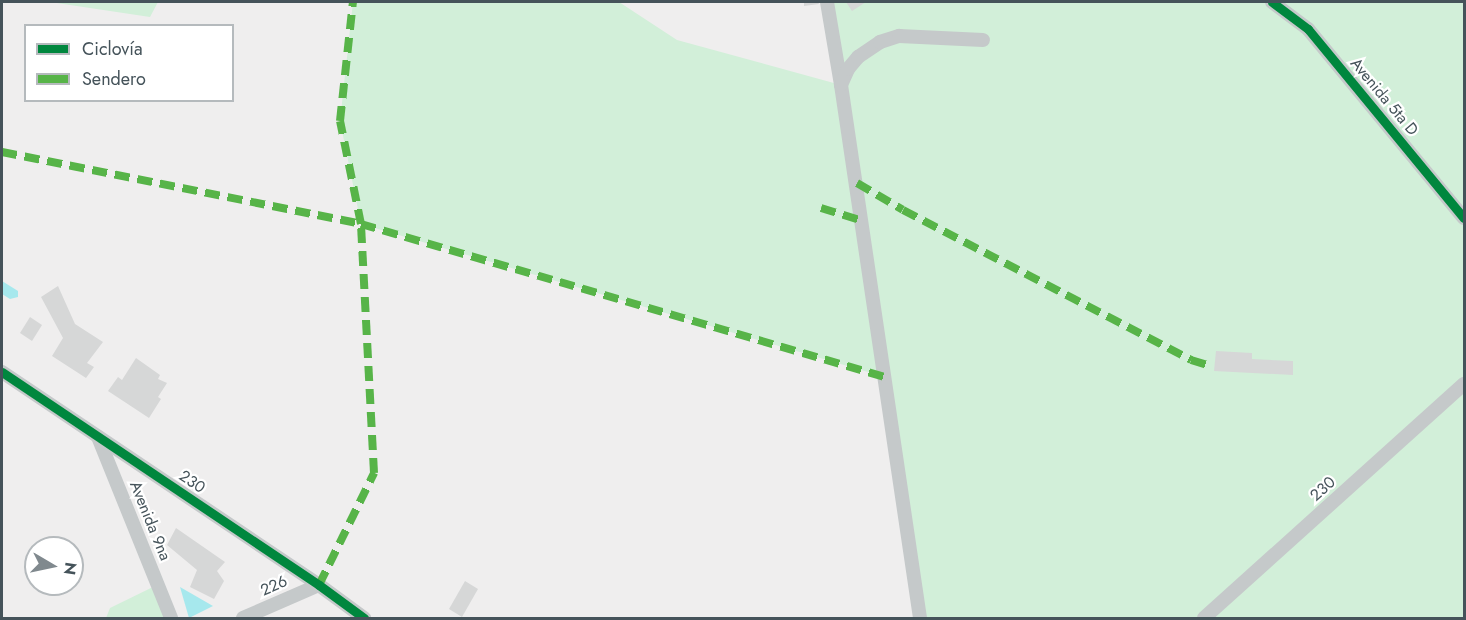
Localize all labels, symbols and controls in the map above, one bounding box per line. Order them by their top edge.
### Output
legend [24,24,234,102]
text: Ciclovía [82,36,143,62]
street label: Avenida 5ta D [1346,54,1422,140]
text: Sendero [82,66,146,92]
street label: 230 [175,466,209,498]
street label: 230 [1306,473,1340,505]
street label: Avenida 9na [125,478,175,564]
north arrow [24,536,84,596]
text: N [58,561,83,577]
street label: 226 [258,572,290,600]

